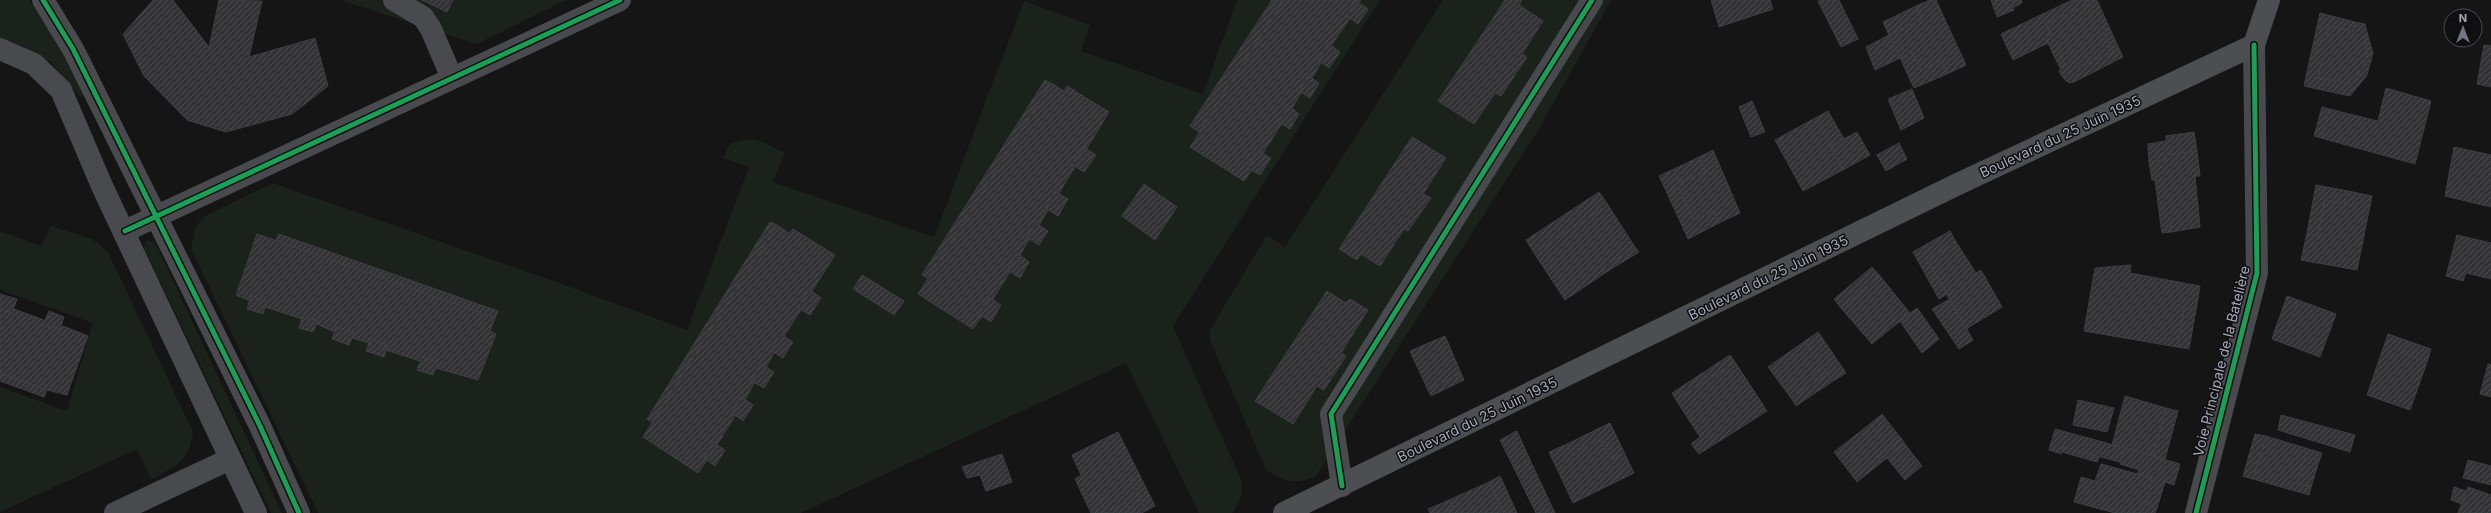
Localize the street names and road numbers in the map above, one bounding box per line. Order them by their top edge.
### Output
street label: Boulevard du 25 Juin 1935 [1977,91,2143,181]
street label: Boulevard du 25 Juin 1935 [1685,231,1851,323]
street label: Voie Principale de la Batelière [2189,264,2253,458]
street label: Boulevard du 25 Juin 1935 [1394,373,1560,465]

